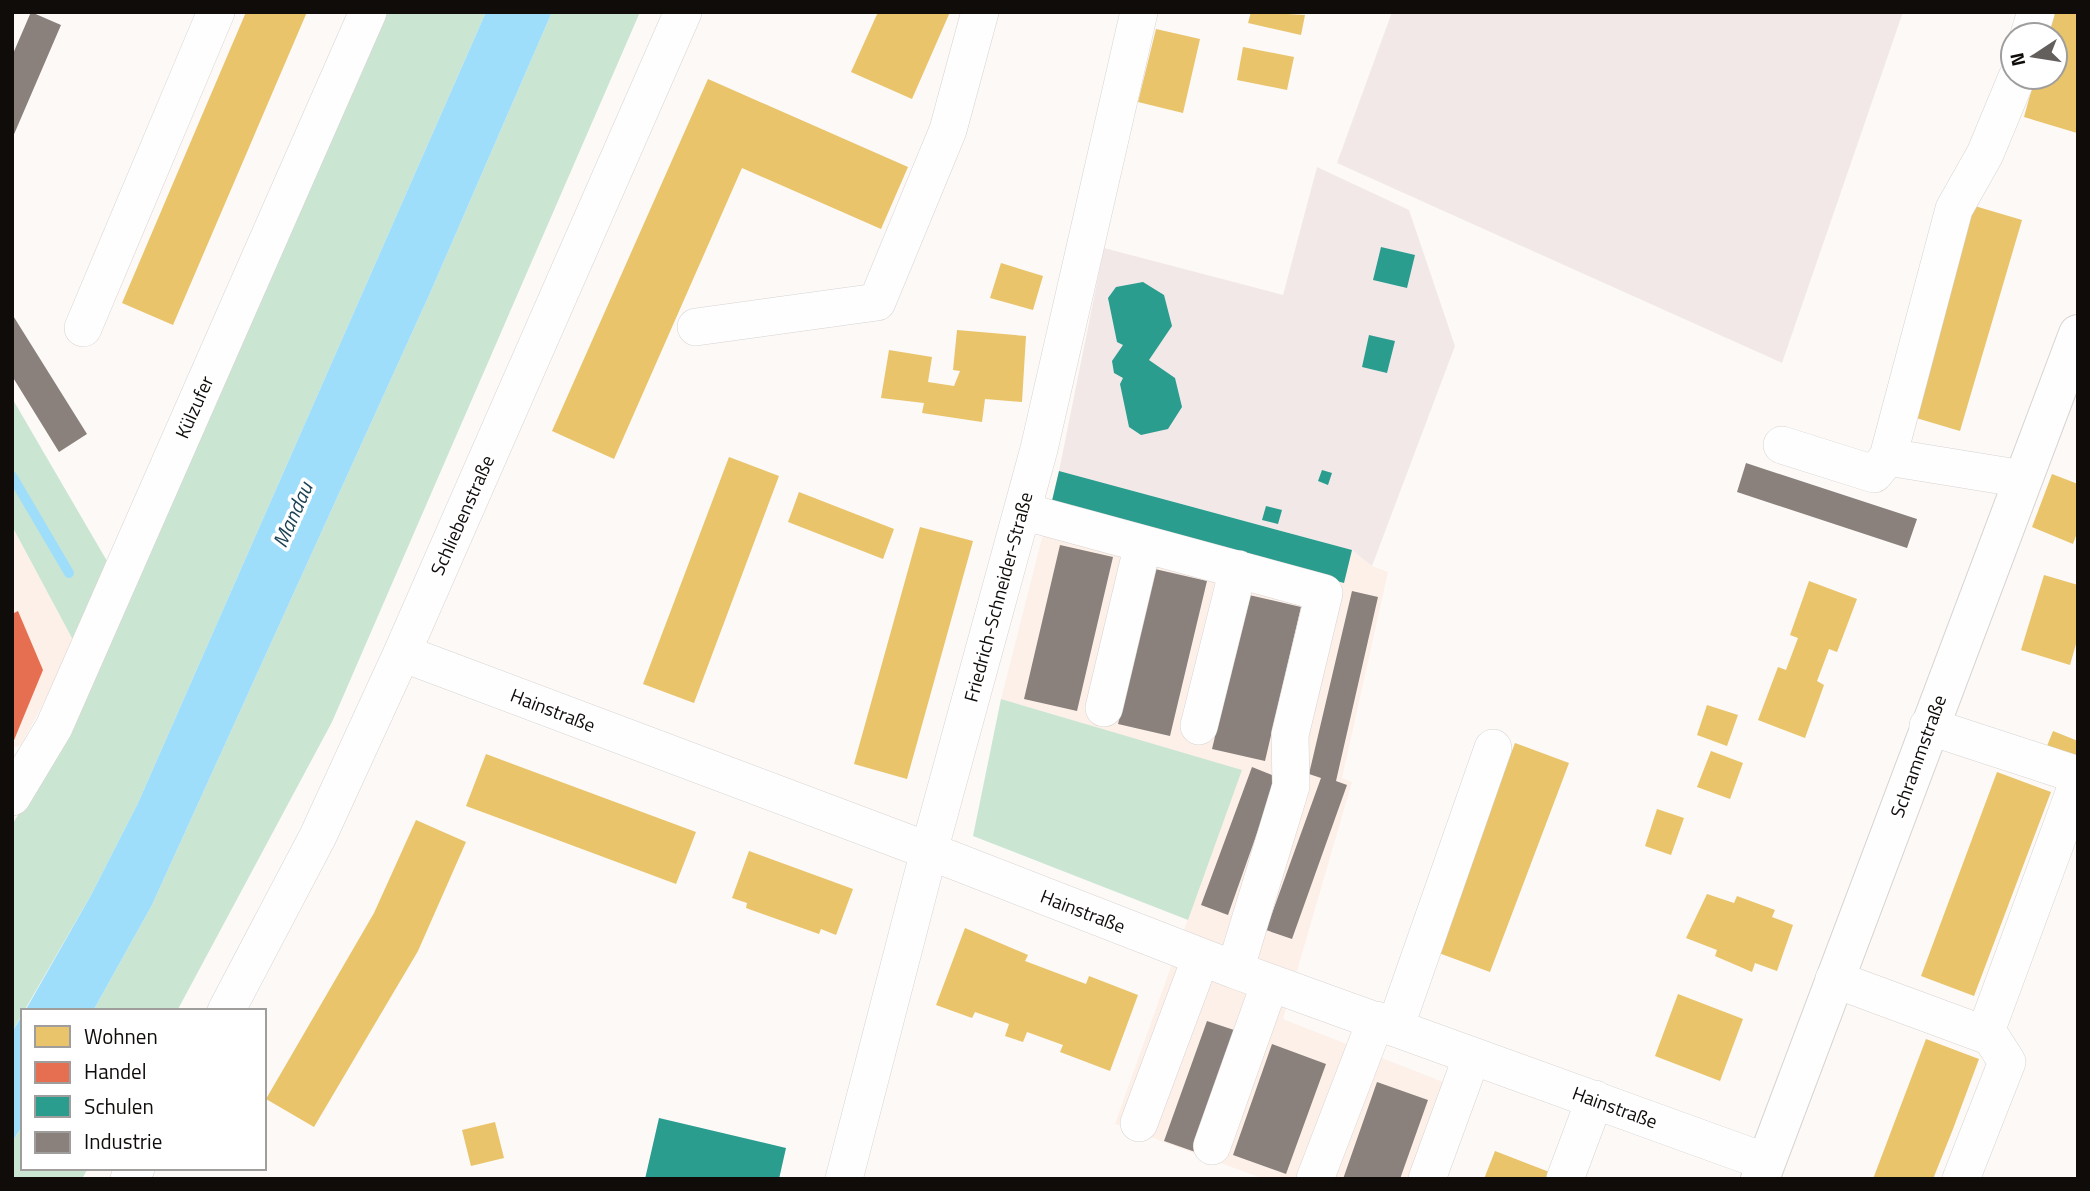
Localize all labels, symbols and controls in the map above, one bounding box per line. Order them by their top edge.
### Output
north arrow [1999,21,2069,91]
text: N [2001,50,2032,69]
street label: Külzufer [167,370,220,443]
street label: Schliebenstraße [422,450,501,580]
water label: Mandau [263,475,321,552]
street label: Friedrich-Schneider-Straße [956,489,1040,705]
street label: Hainstraße [507,680,600,739]
street label: Schrammstraße [1882,690,1953,821]
street label: Hainstraße [1037,881,1130,940]
legend [21,1009,266,1170]
text: Wohnen [84,1020,158,1052]
text: Handel [84,1055,147,1087]
street label: Hainstraße [1568,1078,1662,1135]
text: Schulen [84,1090,154,1122]
text: Industrie [84,1125,162,1157]

